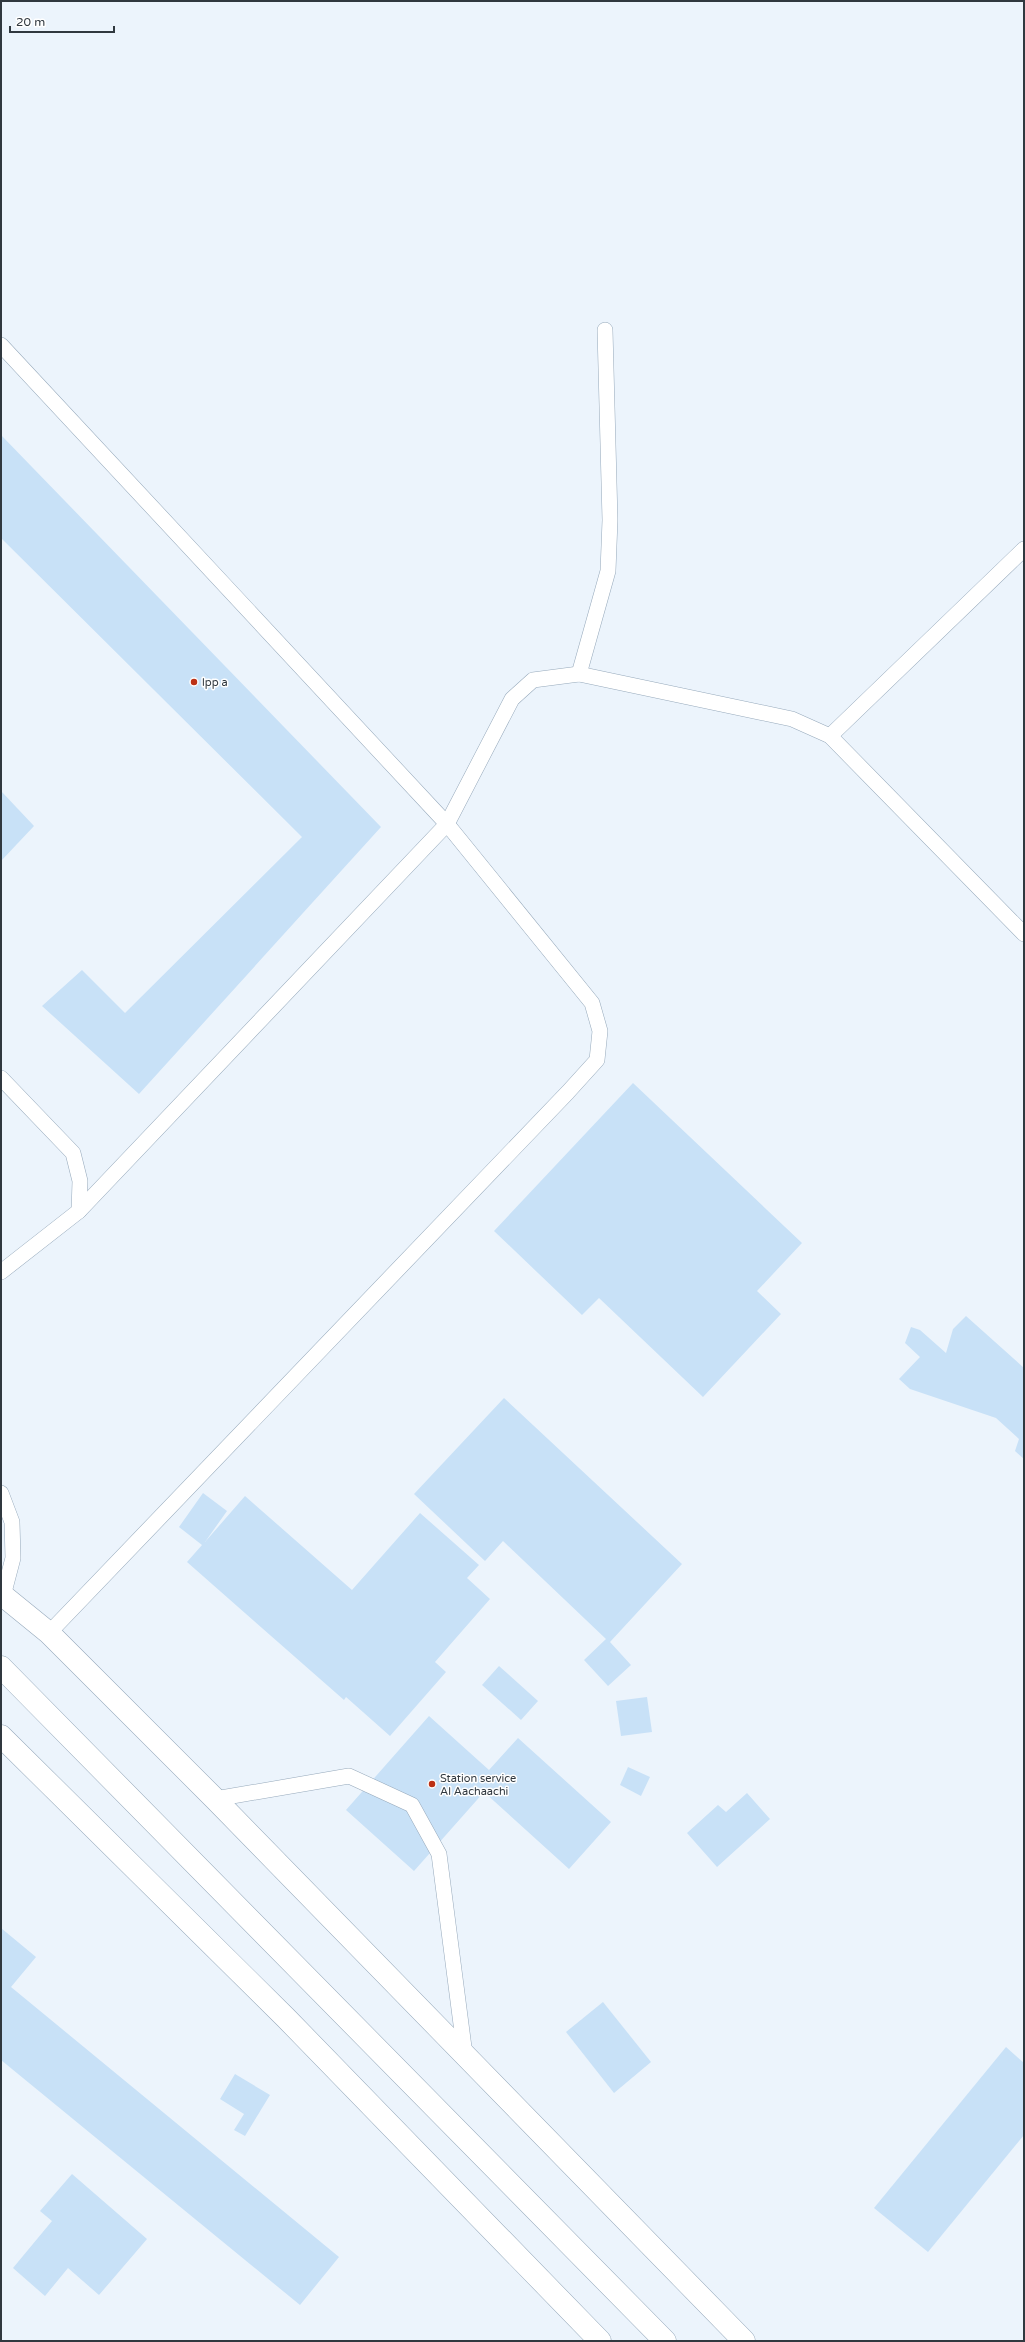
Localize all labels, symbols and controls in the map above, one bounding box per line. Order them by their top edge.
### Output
scale bar [10,8,114,34]
text: 20 m [16,15,45,29]
place label: lpp a [202,676,228,689]
marker: lpp a [189,677,199,687]
place label: Station service Al Aachaachi [440,1772,516,1798]
marker: Station service Al Aachaachi [427,1779,437,1789]

